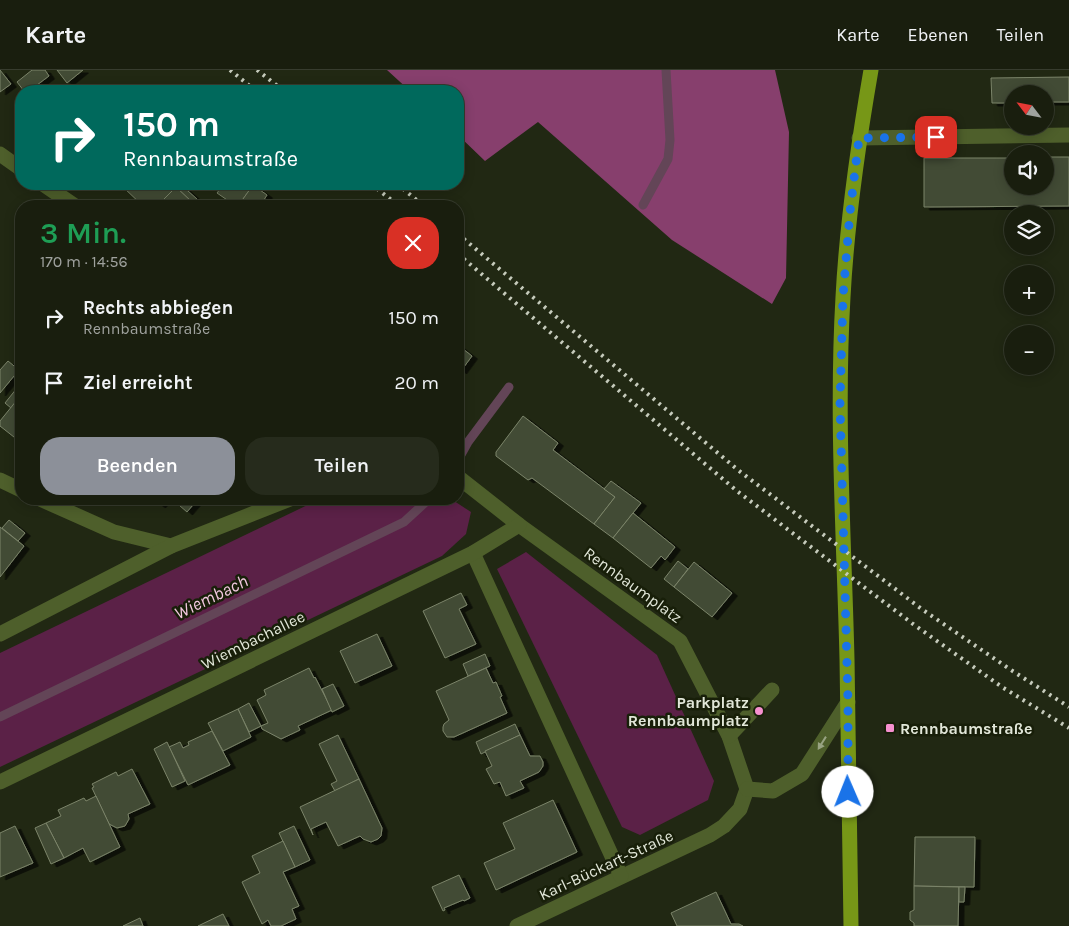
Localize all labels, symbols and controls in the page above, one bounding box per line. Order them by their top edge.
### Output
text: Karte [25,21,86,49]
text: Karte [836,24,880,46]
text: Ebenen [908,24,969,46]
text: Teilen [997,24,1044,46]
north arrow [1004,85,1054,135]
map controls [1004,85,1054,375]
text: 150 m [123,104,220,145]
icon: right [40,105,105,170]
pin [915,116,957,158]
icon: arrive [922,123,950,151]
button: sound [1004,145,1054,195]
text: Rennbaumstraße [123,146,298,172]
button: layers [1004,205,1054,255]
text: 3 Min. [40,215,126,251]
button: close [387,217,439,269]
text: 170 m · 14:56 [40,252,128,271]
button: + [1004,265,1054,315]
text: Rechts abbiegen [83,297,233,319]
icon: right [40,304,68,332]
text: 150 m [388,307,439,329]
text: Rennbaumstraße [83,319,210,338]
button: − [1004,325,1054,375]
icon: arrive [40,369,68,397]
text: Ziel erreicht [83,372,193,394]
text: 20 m [394,372,439,394]
button: Beenden [40,437,235,495]
button: Teilen [245,437,439,495]
street label: Rennbaumplatz [580,543,686,627]
water label: Wiembach [170,570,252,624]
street label: Wiembachallee [198,607,308,673]
place label: Parkplatz Rennbaumplatz [628,693,749,730]
marker: Parkplatz Rennbaumplatz [753,705,765,717]
place label: Rennbaumstraße [900,719,1032,738]
marker: Rennbaumstraße [884,722,896,734]
one-way arrow [817,737,826,750]
position arrow [821,765,873,817]
street label: Karl-Bückart-Straße [536,826,676,904]

